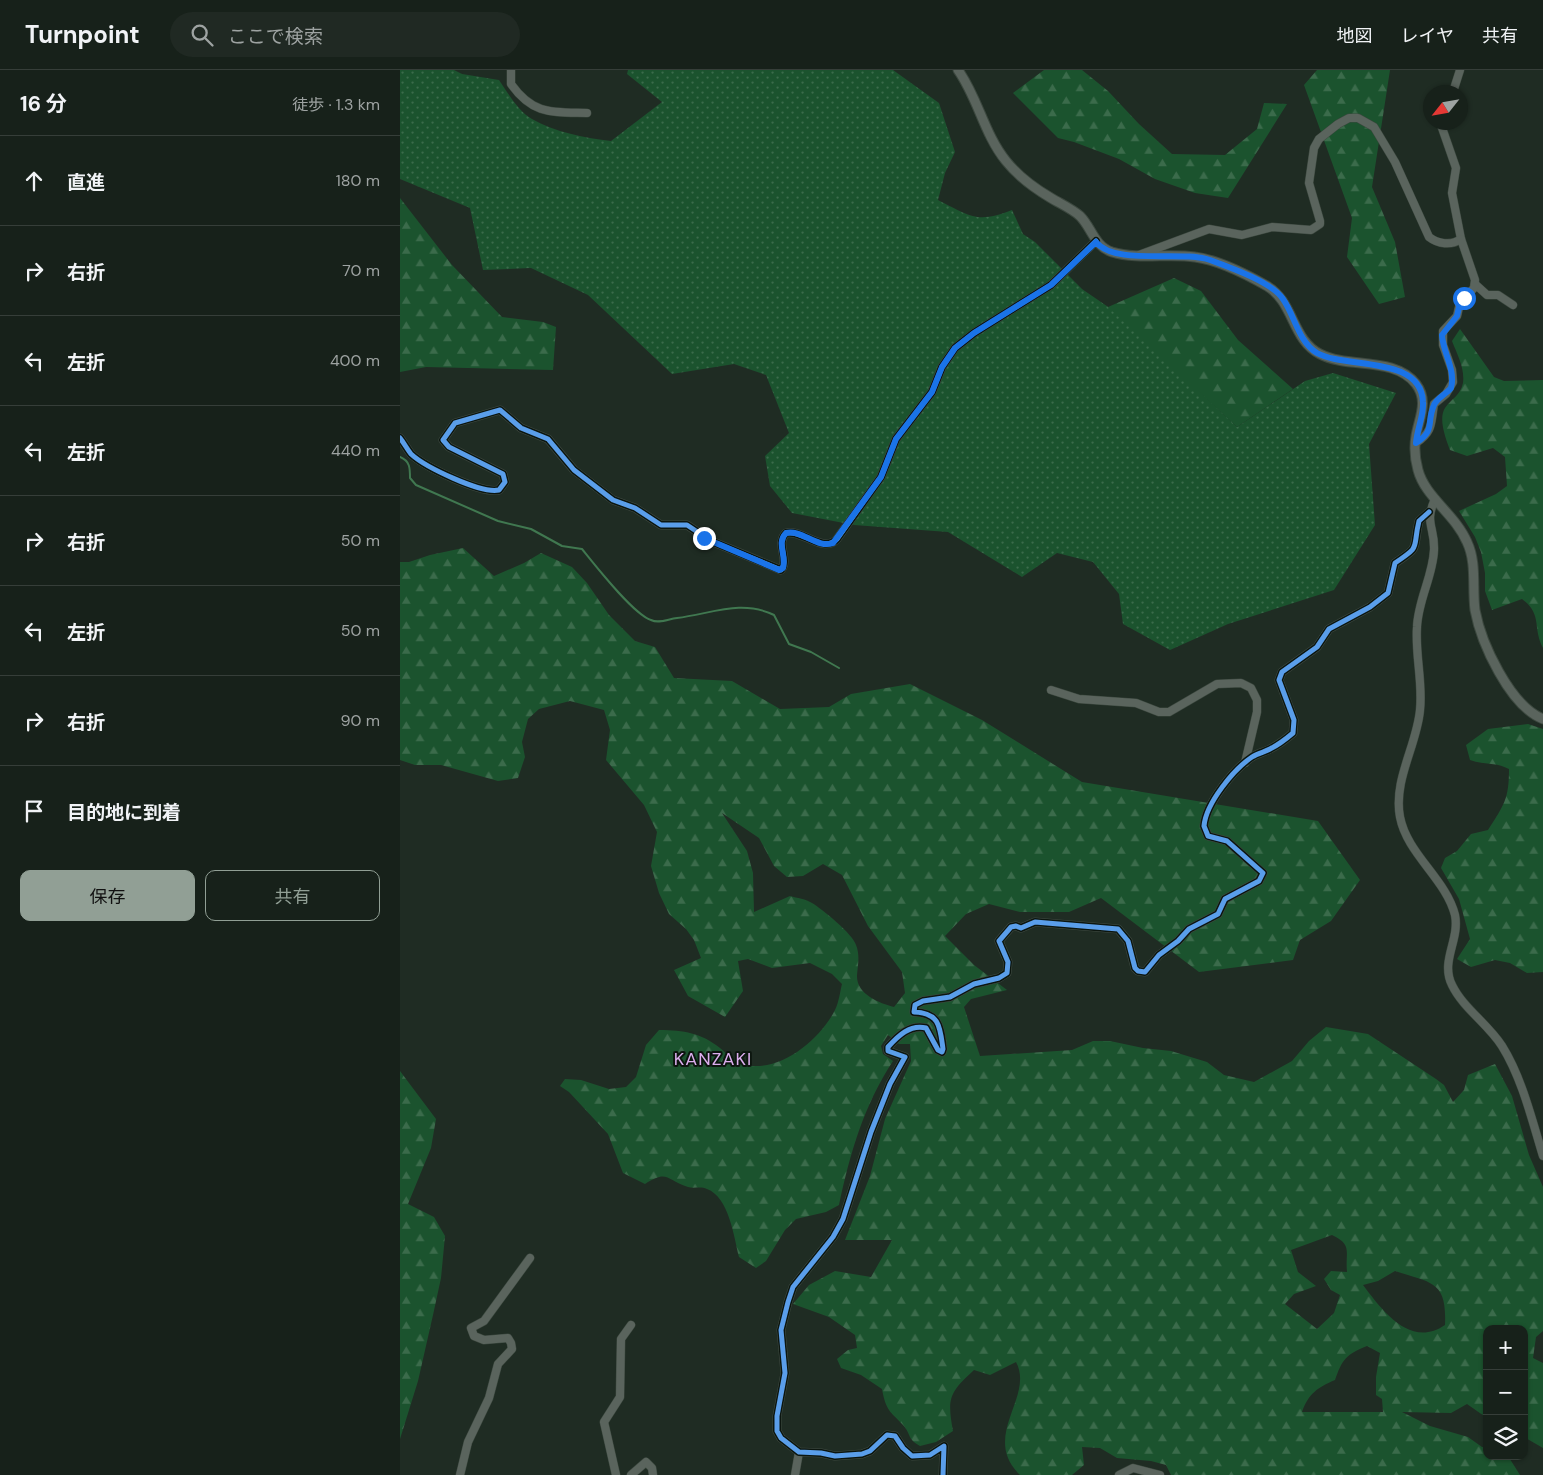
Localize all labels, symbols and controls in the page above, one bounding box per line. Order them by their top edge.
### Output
search box [170,12,520,57]
text: Turnpoint [25,19,140,50]
icon: search [188,21,216,49]
text: ここで検索 [228,24,323,49]
text: 地図 [1337,24,1373,48]
text: レイヤ [1401,24,1454,48]
text: 共有 [1482,24,1518,48]
north arrow [1423,85,1468,130]
text: 16 分 [20,90,67,118]
text: 徒歩 · 1.3 km [292,94,380,115]
icon: ahead [20,167,48,195]
text: 直進 [67,170,105,195]
text: 180 m [336,170,380,191]
icon: right [20,257,48,285]
text: 右折 [67,260,105,285]
text: 70 m [342,260,380,281]
route start [1453,287,1476,310]
icon: left [20,347,48,375]
text: 左折 [67,350,105,375]
text: 400 m [330,350,380,371]
icon: left [20,437,48,465]
text: 左折 [67,440,105,465]
text: 440 m [331,440,380,461]
icon: right [20,527,48,555]
route end [693,527,716,550]
text: 右折 [67,530,105,555]
text: 50 m [341,530,380,551]
icon: left [20,617,48,645]
text: 左折 [67,620,105,645]
text: 50 m [341,620,380,641]
icon: right [20,707,48,735]
text: 右折 [67,710,105,735]
text: 90 m [340,710,380,731]
icon: arrive [20,797,48,825]
text: 目的地に到着 [67,800,181,825]
button: 保存 [20,870,195,921]
button: 共有 [205,870,380,921]
district label: KANZAKI [674,1047,752,1071]
map controls [1483,1325,1528,1460]
button: + [1483,1325,1528,1370]
button: − [1483,1370,1528,1415]
button: layers [1483,1415,1528,1460]

